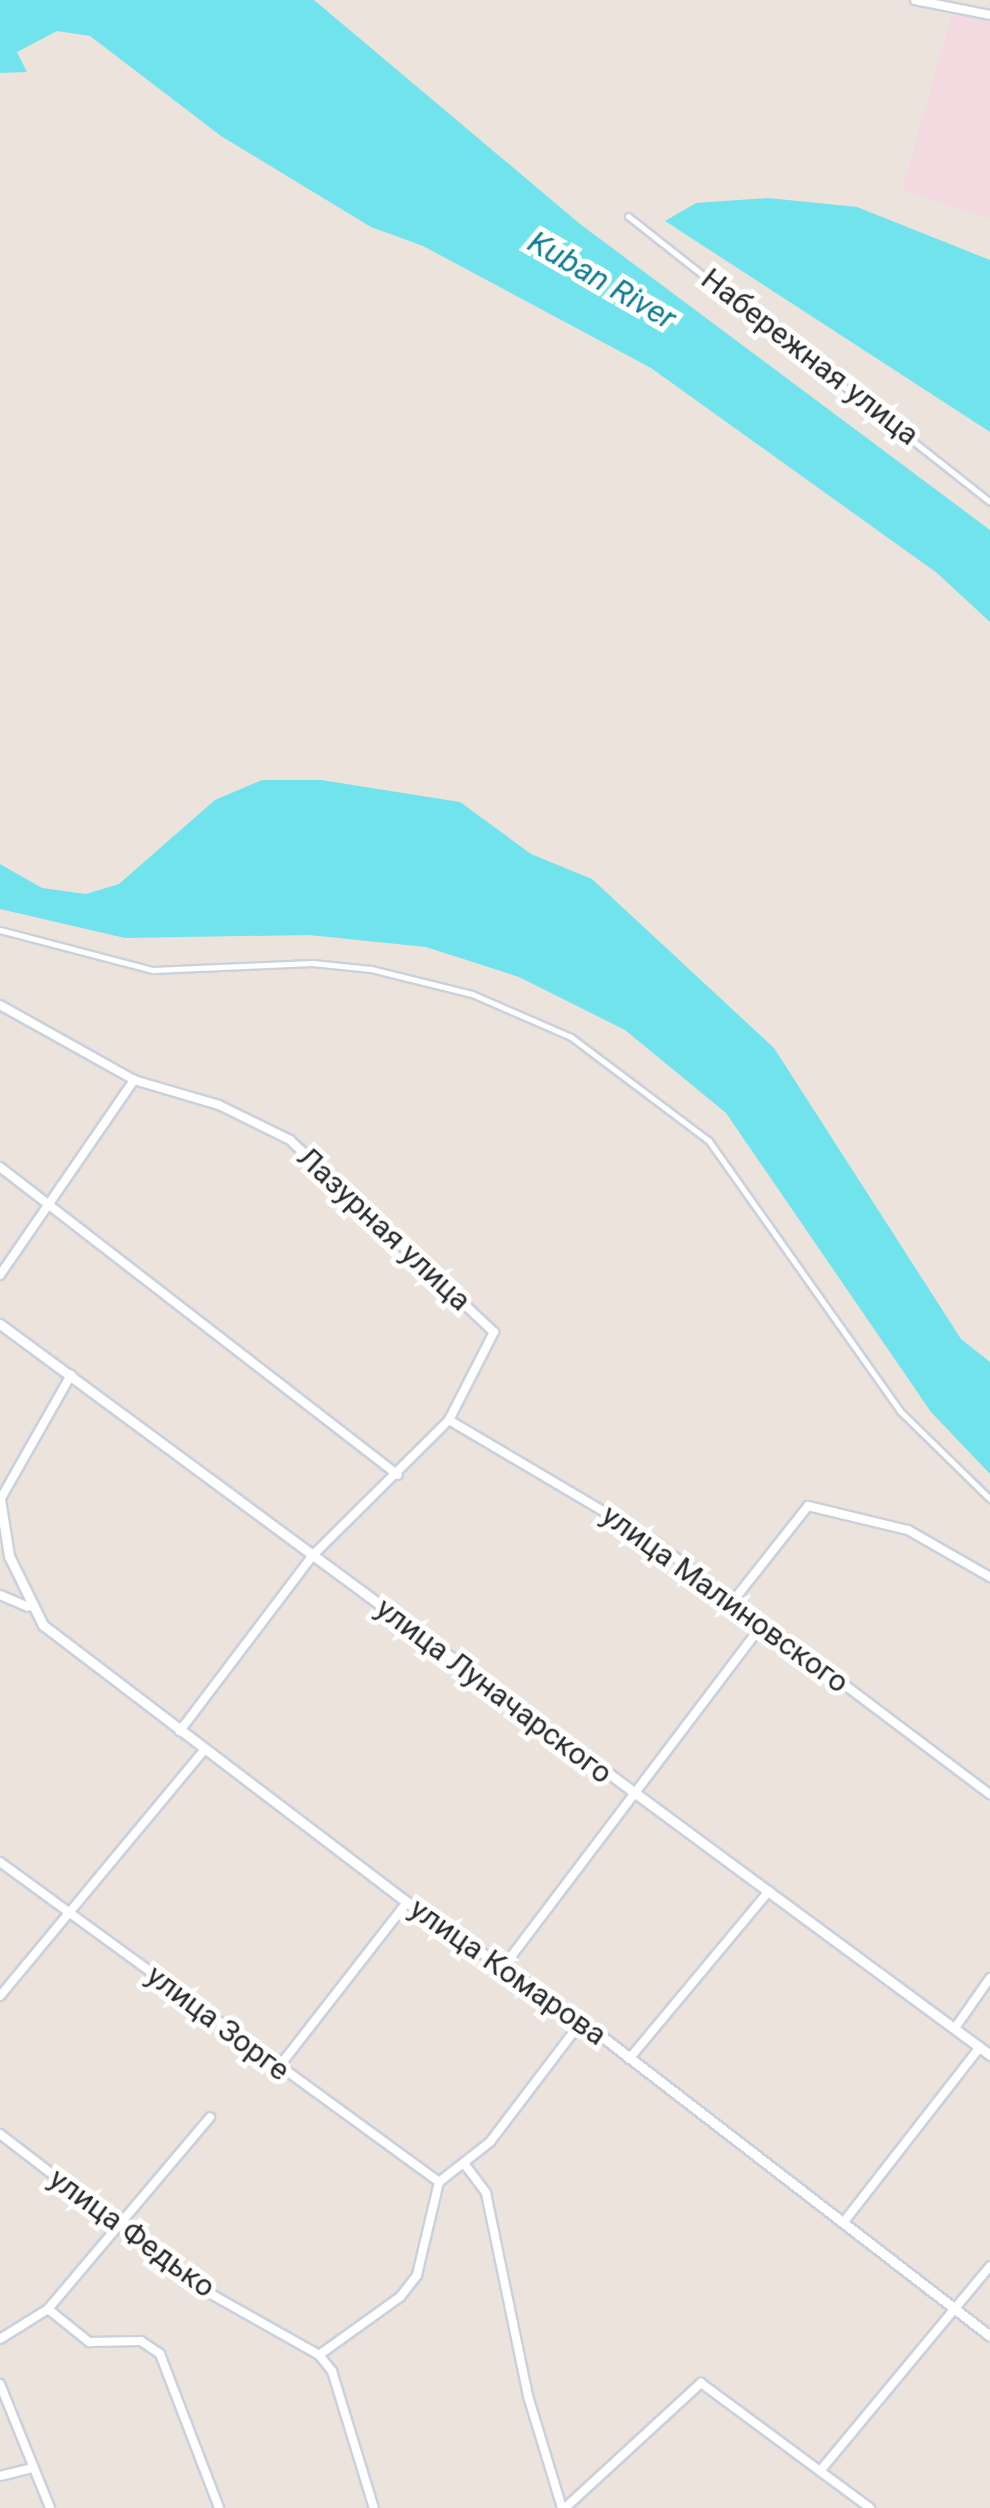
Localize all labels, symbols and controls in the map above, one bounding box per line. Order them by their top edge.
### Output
water label: Kuban River [521,222,683,338]
street label: Набережная улица [694,261,926,453]
street label: Лазурная улица [290,1140,478,1318]
street label: улица Малиновского [594,1497,856,1701]
street label: улица Луначарского [369,1590,619,1792]
street label: улица Комарова [403,1891,613,2053]
street label: улица Зорге [139,1958,297,2088]
street label: улица Федько [42,2161,222,2305]

